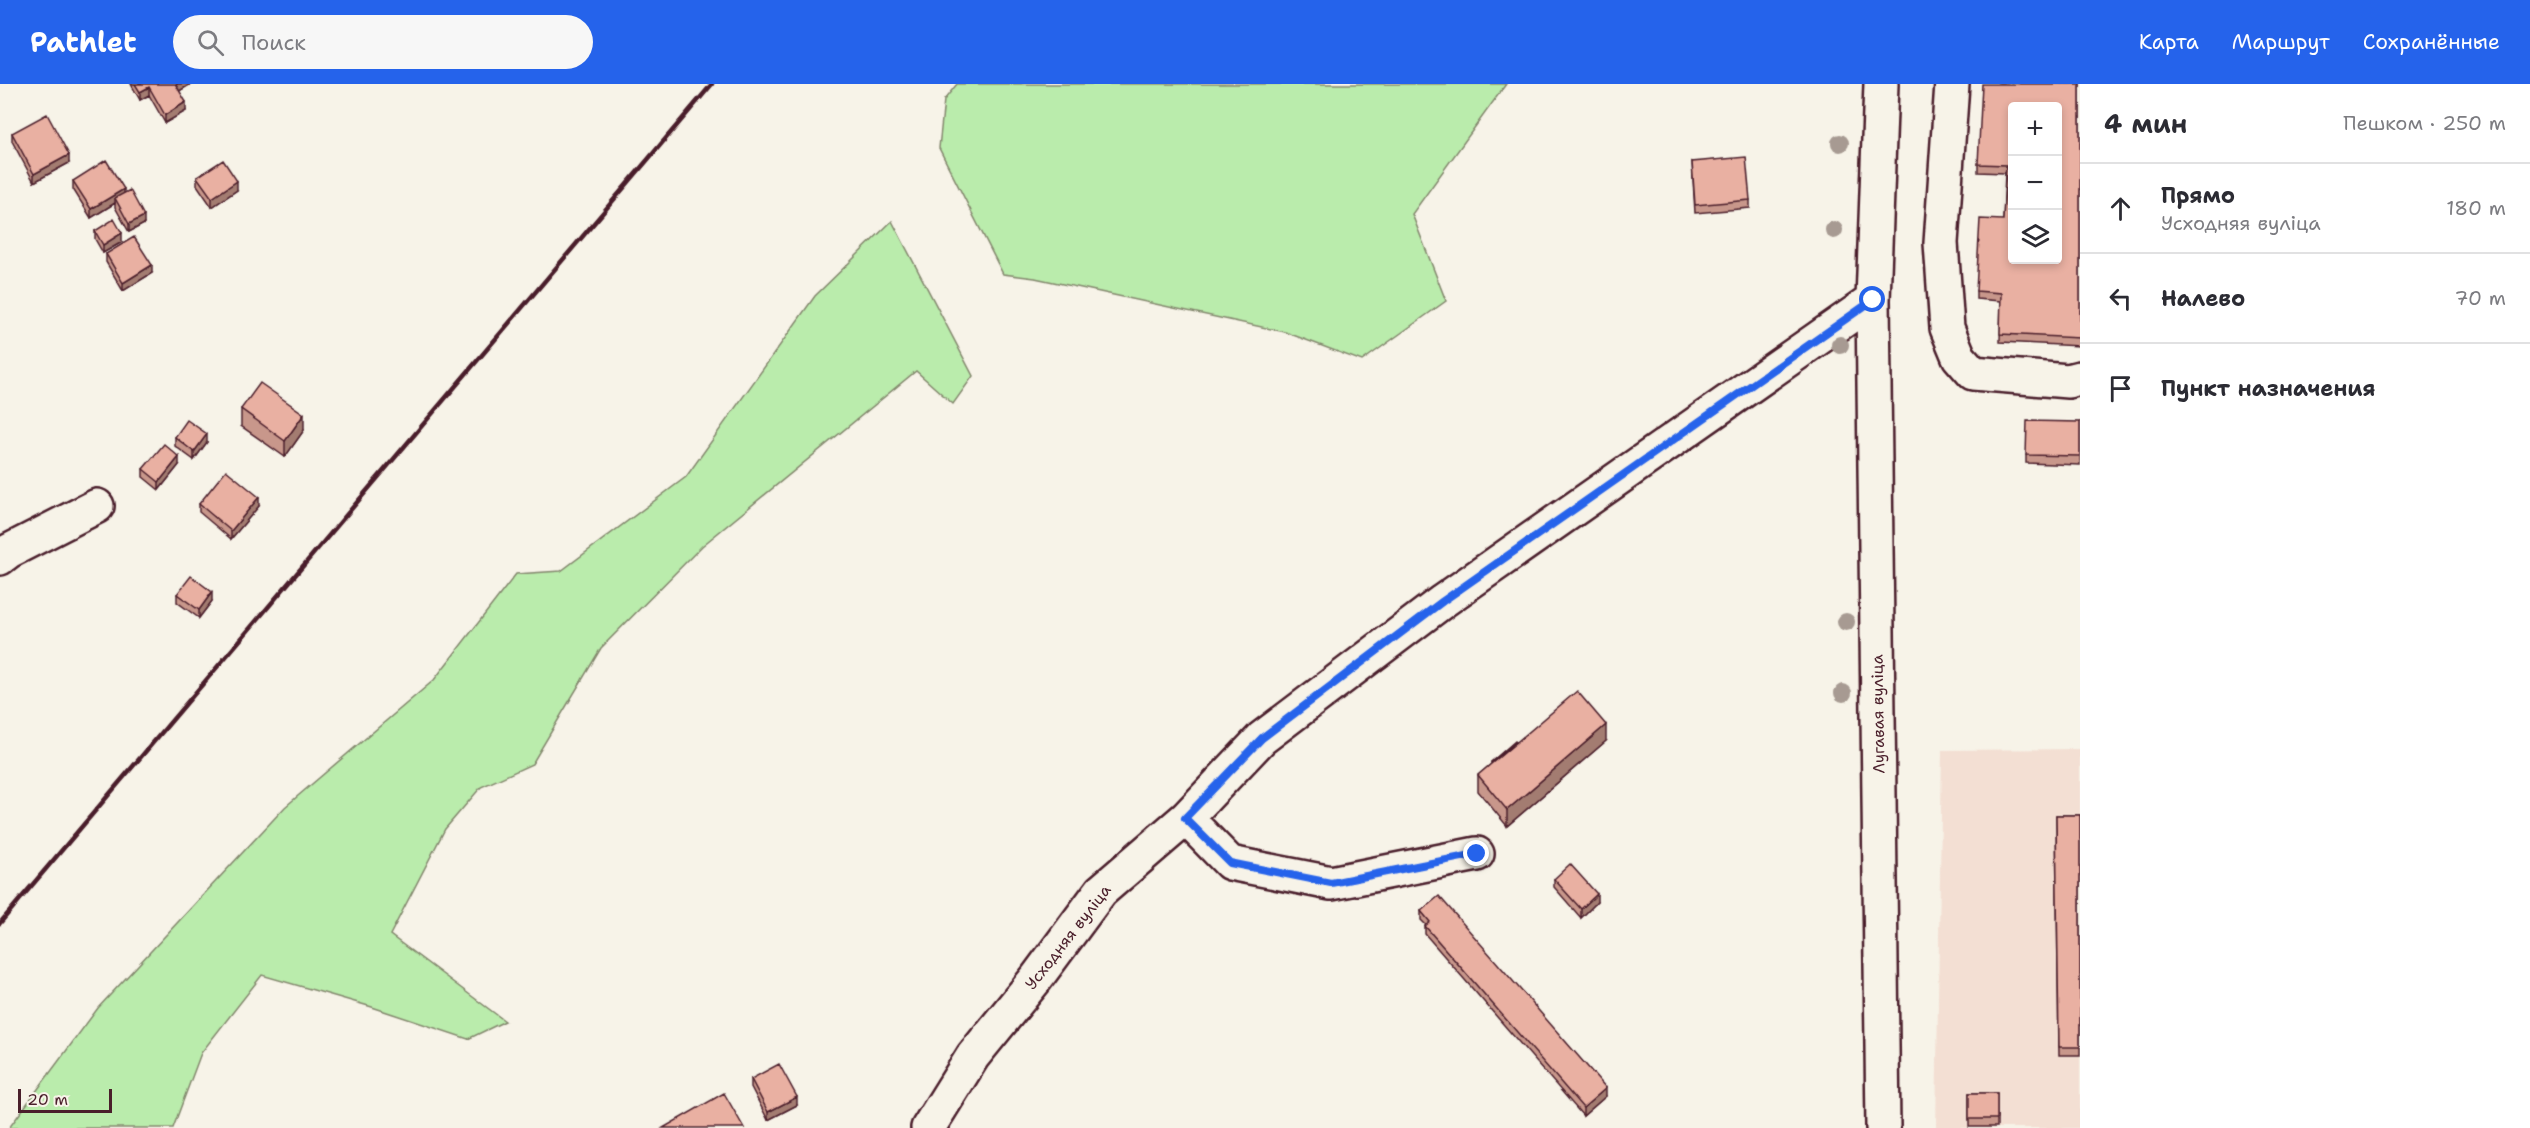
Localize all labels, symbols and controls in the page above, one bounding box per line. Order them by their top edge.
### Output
search box [173,15,593,69]
text: Pathlet [30,23,137,61]
icon: search [194,26,227,59]
text: Поиск [242,28,306,57]
text: Карта [2139,28,2199,56]
text: Маршрут [2232,28,2330,56]
text: Сохранённые [2363,28,2500,56]
map controls [2008,102,2062,264]
button: + [2008,102,2062,156]
text: 4 мин [2104,106,2187,141]
text: Пешком · 250 m [2343,110,2506,136]
button: − [2008,156,2062,210]
text: Прямо [2161,181,2235,210]
icon: ahead [2104,192,2137,225]
text: 180 m [2446,195,2506,221]
button: layers [2008,210,2062,264]
text: Усходняя вуліца [2161,210,2321,236]
icon: left [2104,282,2137,315]
text: Налево [2161,284,2245,313]
text: 70 m [2454,285,2506,311]
route start [1859,286,1885,312]
icon: arrive [2104,372,2137,405]
text: Пункт назначения [2161,374,2375,403]
street label: Лугавая вуліца [1866,654,1890,774]
route end [1463,840,1489,866]
street label: Усходняя вуліца [1020,880,1116,994]
scale bar [18,1086,112,1114]
text: 20 m [27,1089,68,1110]

